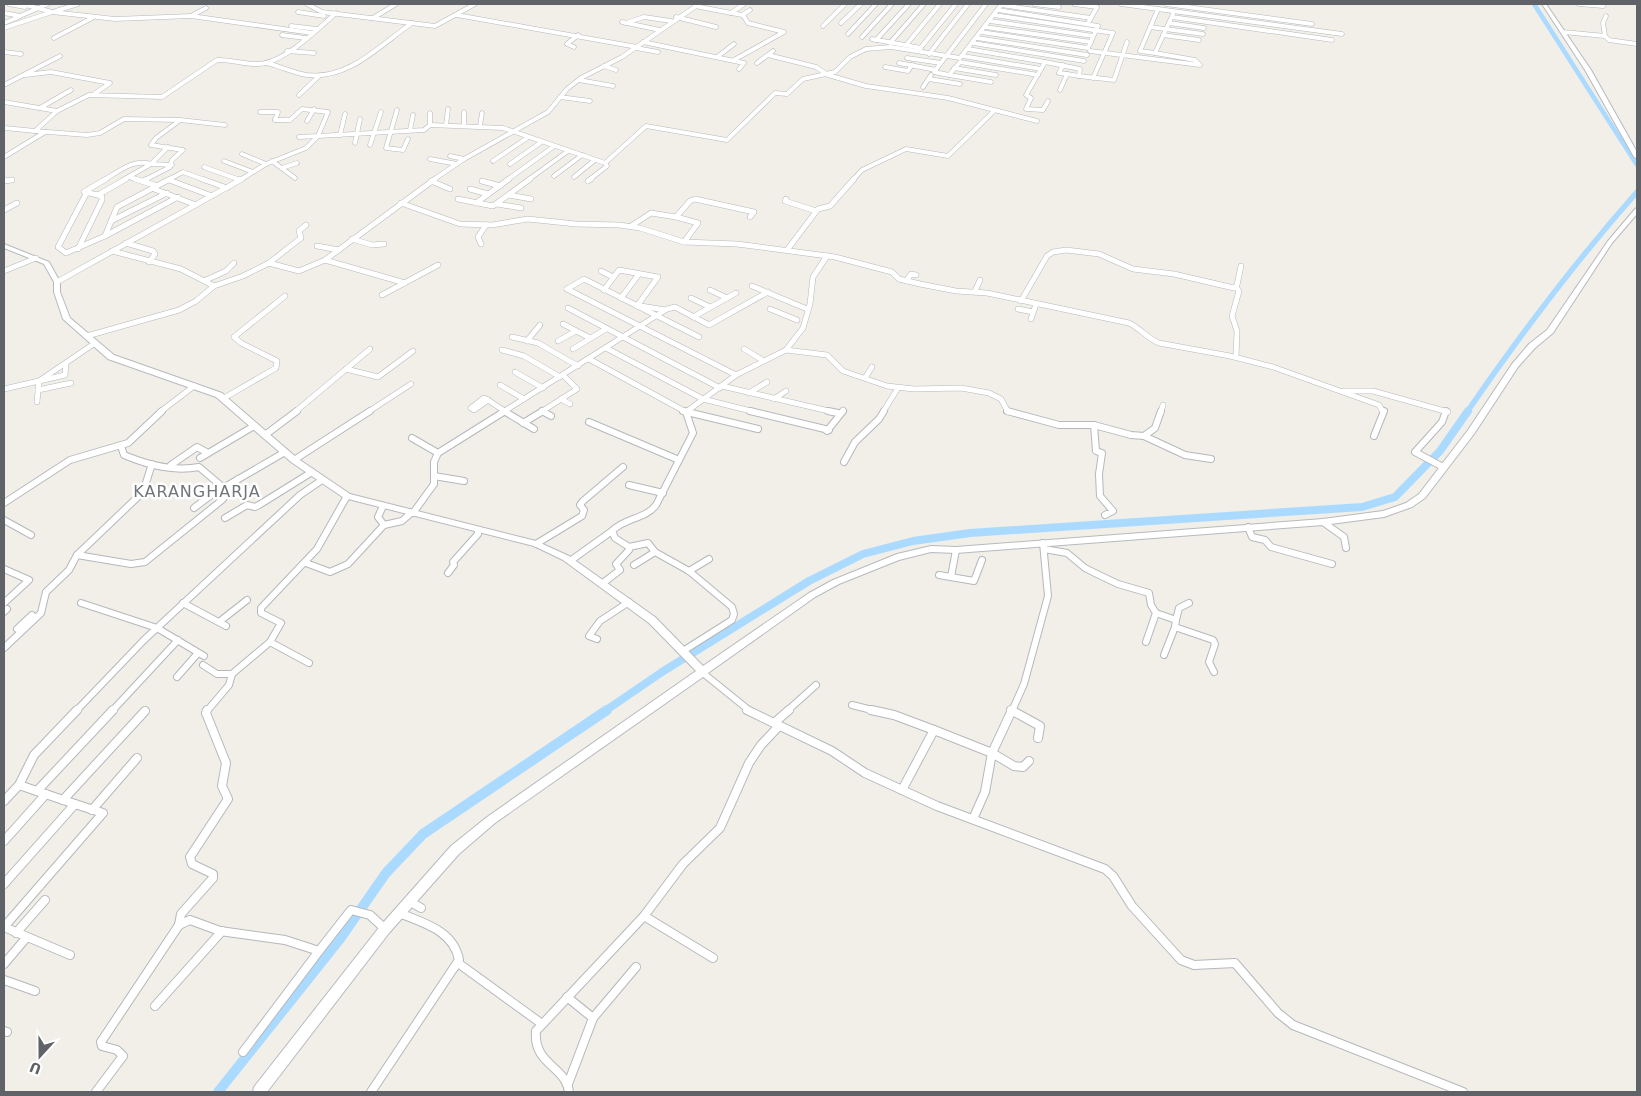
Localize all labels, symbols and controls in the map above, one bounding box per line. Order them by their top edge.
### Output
district label: KARANGHARJA [133,482,261,501]
north arrow [15,1031,65,1081]
text: U [27,1059,44,1078]

